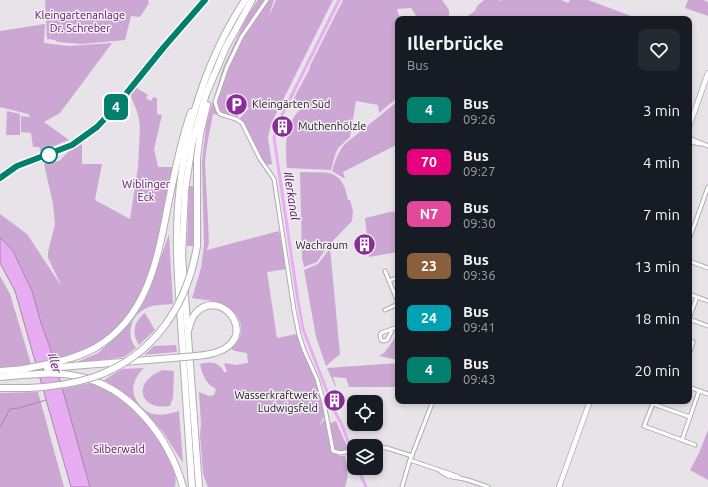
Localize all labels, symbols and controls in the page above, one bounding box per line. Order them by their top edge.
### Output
park label: Kleingartenanlage Dr. Schreber [35,9,125,34]
button: heart [638,29,680,71]
text: Illerbrücke [407,32,504,54]
text: Bus [407,58,428,72]
parking icon: Kleingärten Süd [224,91,250,117]
line badge: 4 [103,94,129,120]
text: Bus [463,95,489,112]
place label: Kleingärten Süd [252,98,330,110]
text: 4 [112,99,120,115]
text: 4 [425,102,433,118]
text: 3 min [643,102,680,119]
text: 09:26 [463,112,496,126]
building icon: Muthenhölzle [269,113,295,139]
place label: Muthenhölzle [298,120,366,132]
unlabelled marker [40,146,58,164]
text: Bus [463,147,489,164]
text: 70 [421,154,437,170]
text: 4 min [643,154,680,171]
text: 09:27 [463,164,496,178]
water label: Illerkanal [282,171,302,222]
park label: Wiblinger Eck [122,178,171,203]
text: Bus [463,199,489,216]
text: N7 [420,206,438,222]
text: 7 min [643,206,680,223]
text: 09:30 [463,216,496,230]
building icon: Wachraum [351,232,377,258]
place label: Wachraum [295,239,348,251]
text: Bus [463,251,489,268]
text: 23 [421,258,437,274]
text: 13 min [634,258,680,275]
text: 09:36 [463,268,496,282]
text: Bus [463,303,489,320]
text: 24 [421,310,437,326]
text: 18 min [634,310,680,327]
text: 09:41 [463,320,496,334]
water label: Iller [46,351,64,375]
text: Bus [463,355,489,372]
text: 4 [425,362,433,378]
text: 20 min [634,362,680,379]
text: 09:43 [463,372,496,386]
building icon: Wasserkraftwerk Ludwigsfeld [321,388,347,414]
place label: Wasserkraftwerk Ludwigsfeld [234,389,318,414]
map controls [347,395,383,475]
button: locate [347,395,383,431]
button: layers [347,439,383,475]
park label: Silberwald [93,443,145,455]

